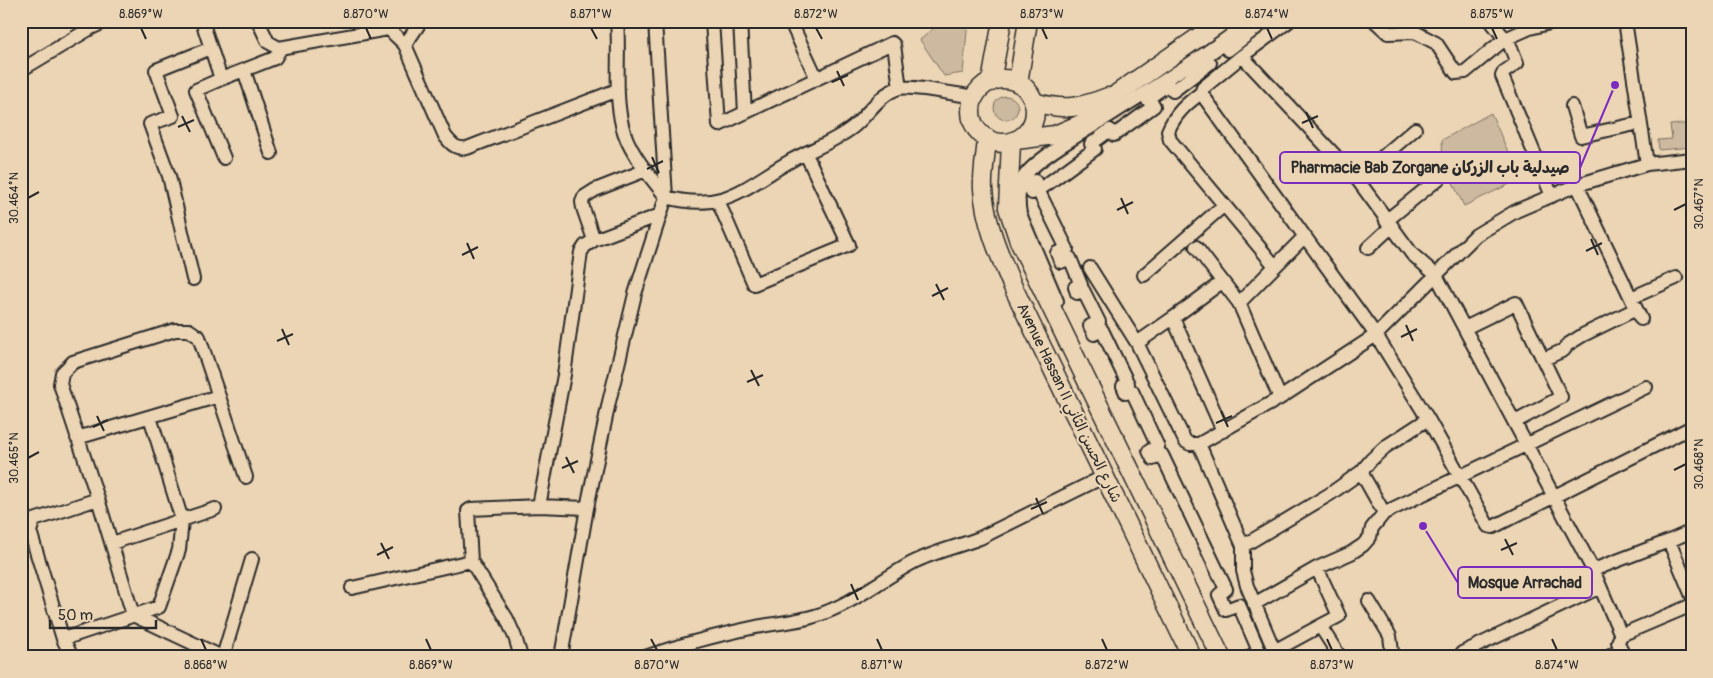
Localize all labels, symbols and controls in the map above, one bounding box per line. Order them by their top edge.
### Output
text: 8.869°W [119,7,163,22]
text: 8.870°W [344,7,388,22]
text: 8.871°W [570,7,612,22]
text: 8.872°W [794,7,838,22]
text: 8.873°W [1020,7,1064,22]
text: 8.874°W [1245,7,1289,22]
text: 8.875°W [1470,7,1514,22]
callout: Pharmacie Bab Zorgane صيدلية باب الزركان [1280,152,1580,183]
text: Pharmacie Bab Zorgane صيدلية باب الزركان [1290,158,1570,178]
text: 30.464°N [7,172,22,224]
text: 30.467°N [1692,178,1707,230]
street label: Avenue Hassan II شارع الحسن الثاني [1010,300,1126,507]
text: 30.465°N [7,432,22,484]
text: 30.468°N [1692,439,1707,489]
callout: Mosque Arrachad [1458,567,1592,598]
text: Mosque Arrachad [1468,573,1582,593]
scale bar [50,598,156,630]
text: 50 m [58,606,93,625]
text: 8.868°W [184,658,228,673]
text: 8.869°W [409,658,453,673]
text: 8.870°W [635,658,679,673]
text: 8.871°W [861,658,903,673]
text: 8.872°W [1085,658,1129,673]
text: 8.873°W [1310,658,1354,673]
text: 8.874°W [1535,658,1579,673]

